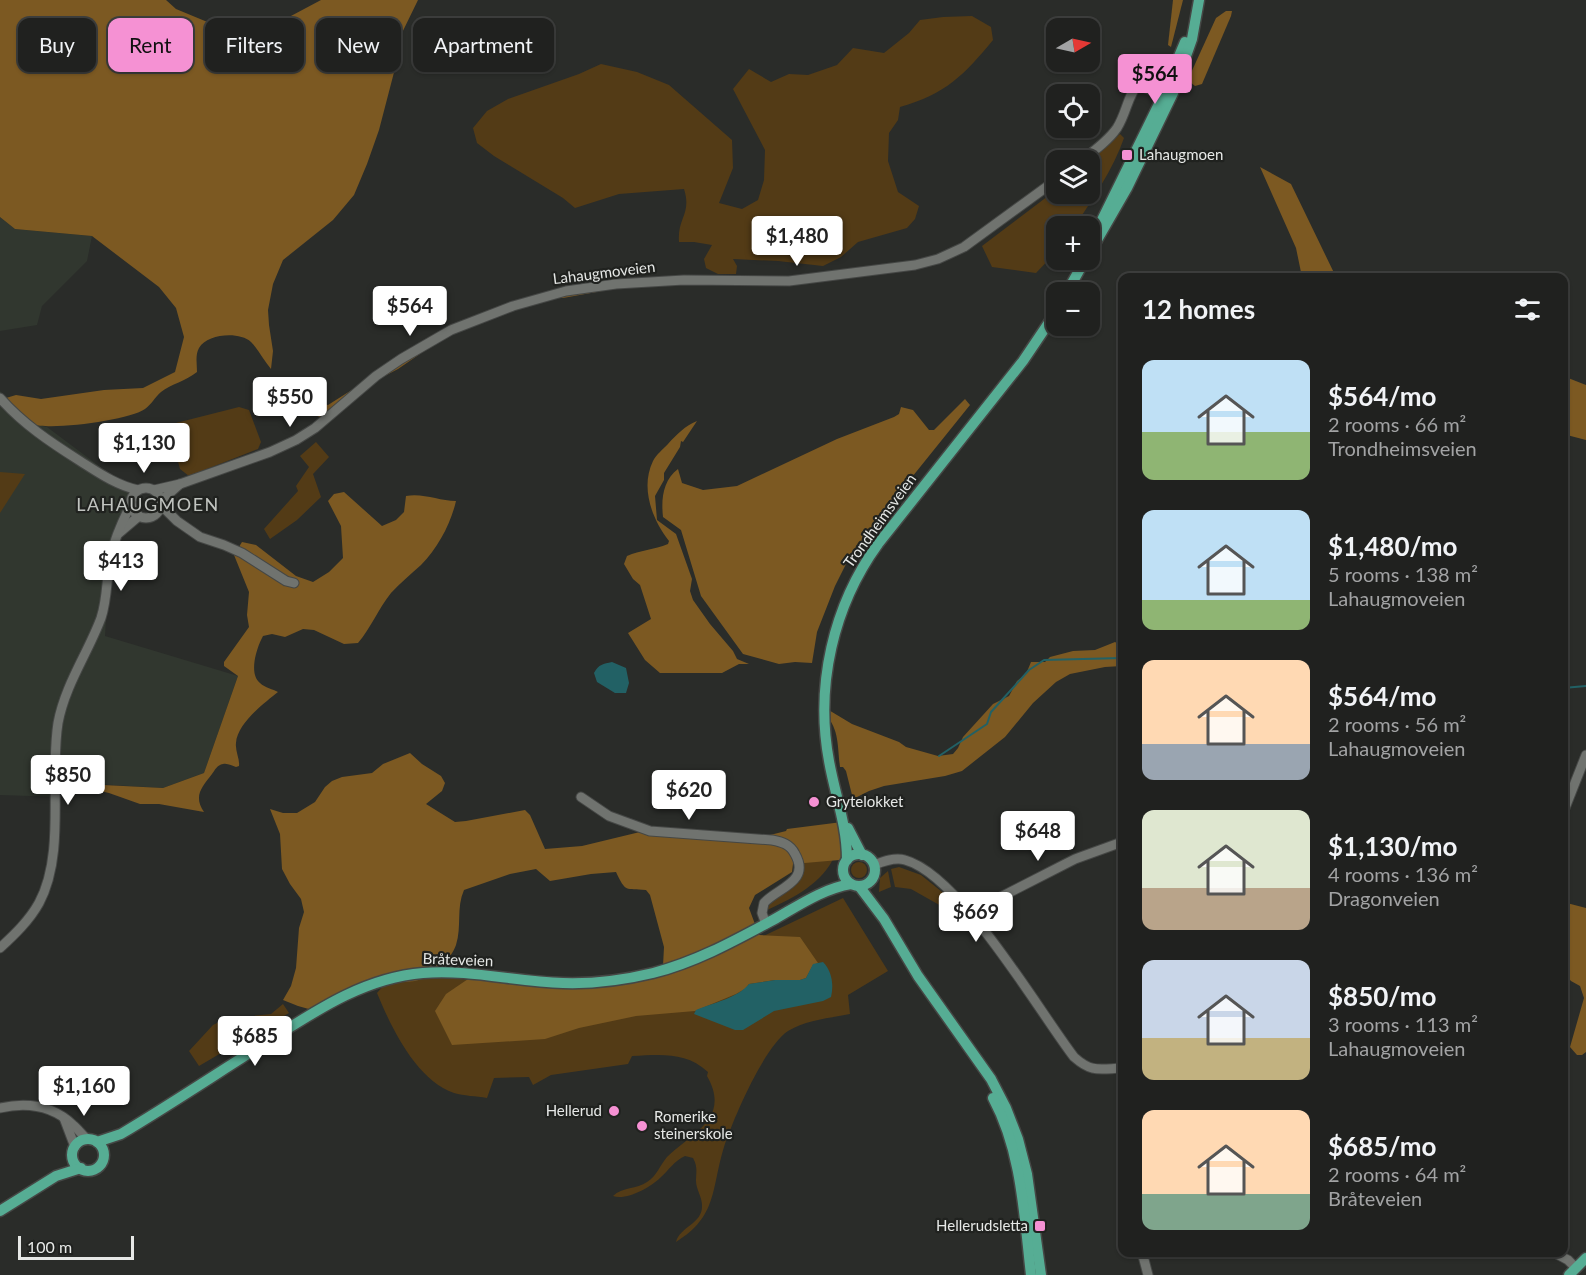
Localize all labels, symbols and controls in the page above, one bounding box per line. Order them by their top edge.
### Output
chip: Buy [18,18,96,72]
chip: Rent [108,18,193,72]
chip: Filters [205,18,304,72]
chip: New [316,18,401,72]
chip: Apartment [413,18,554,72]
north arrow [1046,18,1100,72]
map controls [1046,18,1100,336]
pin: $564 [1119,54,1191,105]
text: $564 [1132,61,1178,85]
button: locate [1046,84,1100,138]
place label: Lahaugmoen [1139,145,1223,163]
marker: Lahaugmoen [1120,148,1134,162]
button: layers [1046,150,1100,204]
pin: $1,480 [748,216,846,267]
button: + [1046,216,1100,270]
text: $1,480 [766,223,828,247]
street label: Lahaugmoveien [552,257,656,287]
button: − [1046,282,1100,336]
pin: $564 [374,286,446,337]
text: $564 [387,293,433,317]
text: 12 homes [1142,293,1255,325]
icon: filters [1511,293,1544,326]
pin: $550 [254,377,326,428]
text: $564/mo [1328,380,1436,412]
text: $550 [267,384,313,408]
icon: home [1190,384,1262,456]
text: 2 rooms · 66 m² [1328,412,1466,436]
pin: $1,130 [95,423,193,474]
text: $1,130 [113,430,175,454]
text: Trondheimsveien [1328,436,1477,460]
street label: Trondheimsveien [839,470,919,571]
district label: LAHAUGMOEN [76,493,220,515]
text: $1,480/mo [1328,530,1458,562]
icon: home [1190,534,1262,606]
pin: $413 [85,541,157,592]
text: $413 [98,548,144,572]
text: 5 rooms · 138 m² [1328,562,1478,586]
text: Lahaugmoveien [1328,586,1466,610]
text: $564/mo [1328,680,1436,712]
icon: home [1190,684,1262,756]
text: 2 rooms · 56 m² [1328,712,1466,736]
text: Lahaugmoveien [1328,736,1466,760]
pin: $850 [32,755,104,806]
text: $850 [45,762,91,786]
pin: $620 [653,770,725,821]
text: $620 [666,777,712,801]
place label: Grytelokket [826,792,904,810]
marker: Grytelokket [807,795,821,809]
pin: $648 [1002,811,1074,862]
text: $648 [1015,818,1061,842]
text: $1,130/mo [1328,830,1458,862]
icon: home [1190,834,1262,906]
text: 4 rooms · 136 m² [1328,862,1478,886]
text: Dragonveien [1328,886,1440,910]
pin: $669 [940,892,1012,943]
text: $669 [953,899,999,923]
street label: Bråteveien [422,949,494,969]
text: $850/mo [1328,980,1436,1012]
icon: home [1190,984,1262,1056]
text: 3 rooms · 113 m² [1328,1012,1478,1036]
pin: $685 [219,1016,291,1067]
text: $685 [232,1023,278,1047]
text: Lahaugmoveien [1328,1036,1466,1060]
pin: $1,160 [35,1066,133,1117]
text: $1,160 [53,1073,115,1097]
place label: Hellerud [546,1101,602,1119]
marker: Hellerud [607,1104,621,1118]
place label: Romerike steinerskole [654,1107,733,1142]
marker: Romerike steinerskole [635,1119,649,1133]
text: $685/mo [1328,1130,1436,1162]
icon: home [1190,1134,1262,1206]
text: 2 rooms · 64 m² [1328,1162,1466,1186]
text: Bråteveien [1328,1186,1422,1210]
place label: Hellerudsletta [936,1216,1028,1234]
marker: Hellerudsletta [1033,1219,1047,1233]
scale bar [18,1233,134,1260]
text: 100 m [27,1237,72,1256]

